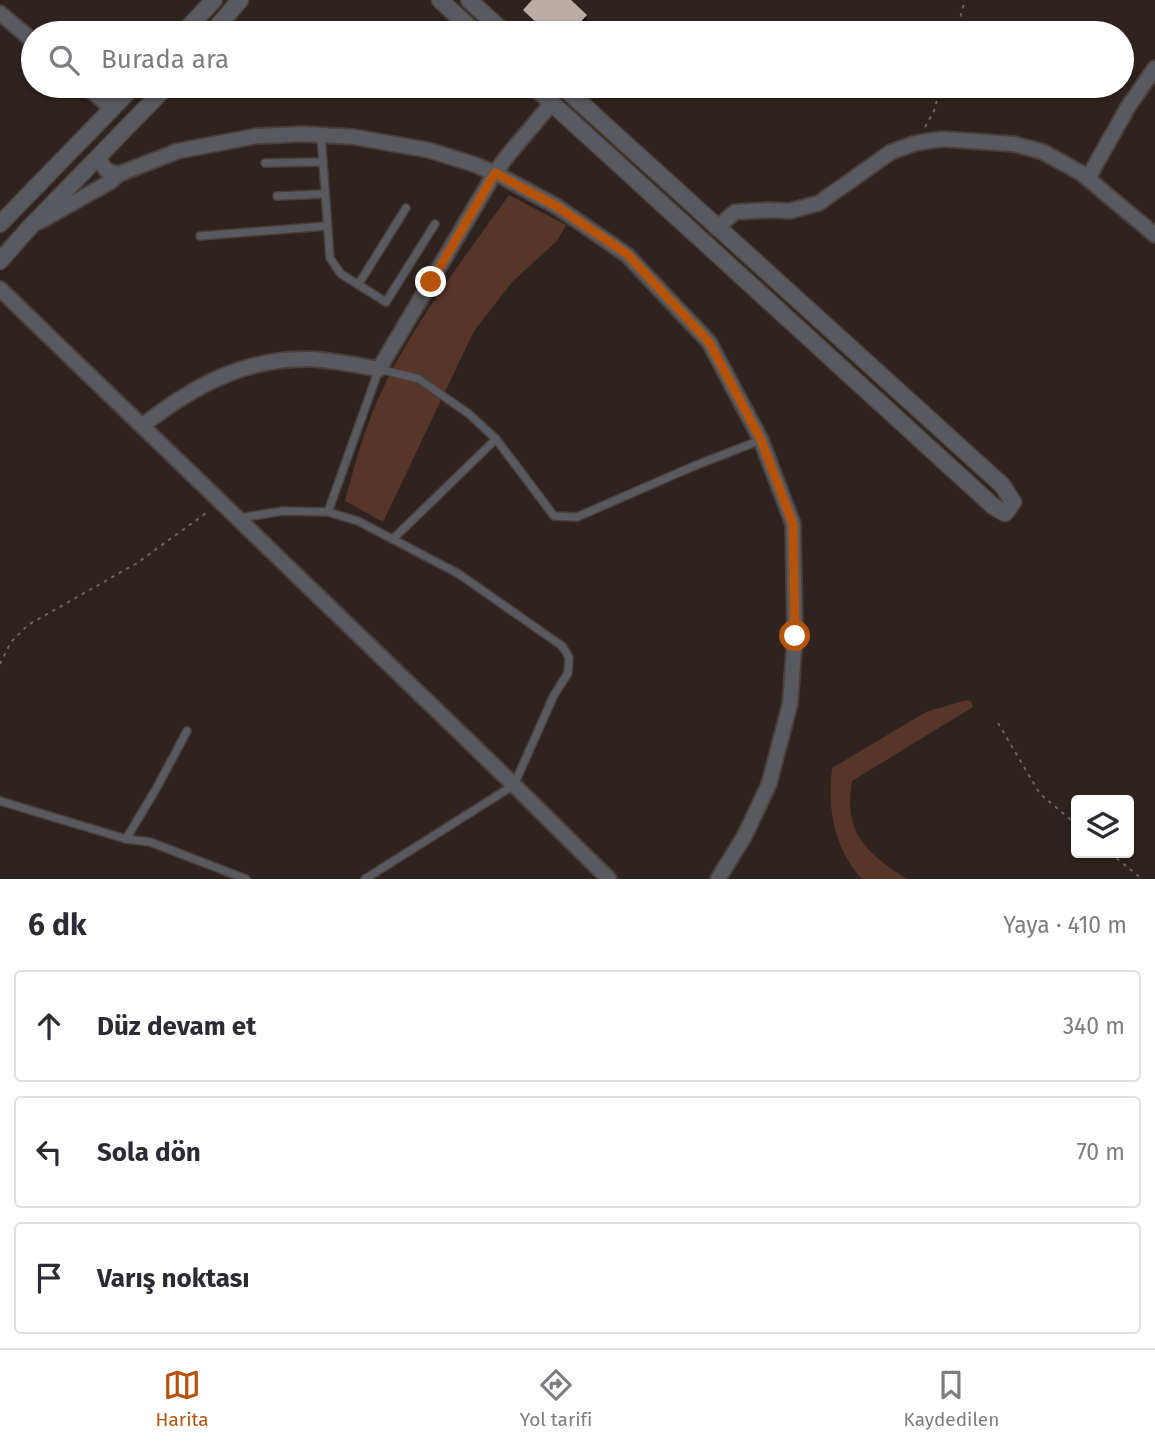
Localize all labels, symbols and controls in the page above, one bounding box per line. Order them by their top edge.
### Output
search box [21,21,1134,98]
icon: search [45,41,83,79]
text: Burada ara [101,44,229,75]
route end [415,266,446,297]
route start [779,620,810,651]
map controls [1071,795,1134,858]
button: layers [1071,795,1134,858]
text: 6 dk [28,907,87,943]
text: Yaya · 410 m [1003,911,1127,939]
icon: ahead [30,1007,68,1045]
text: Düz devam et [97,1011,256,1042]
text: 340 m [1063,1012,1125,1040]
icon: left [30,1133,68,1171]
text: Sola dön [97,1137,201,1168]
text: 70 m [1076,1138,1125,1166]
icon: arrive [30,1259,68,1297]
text: Varış noktası [97,1263,250,1294]
tab: Harita [156,1366,209,1431]
tab: Yol tarifi [520,1366,592,1431]
tab: Kaydedilen [904,1366,999,1431]

